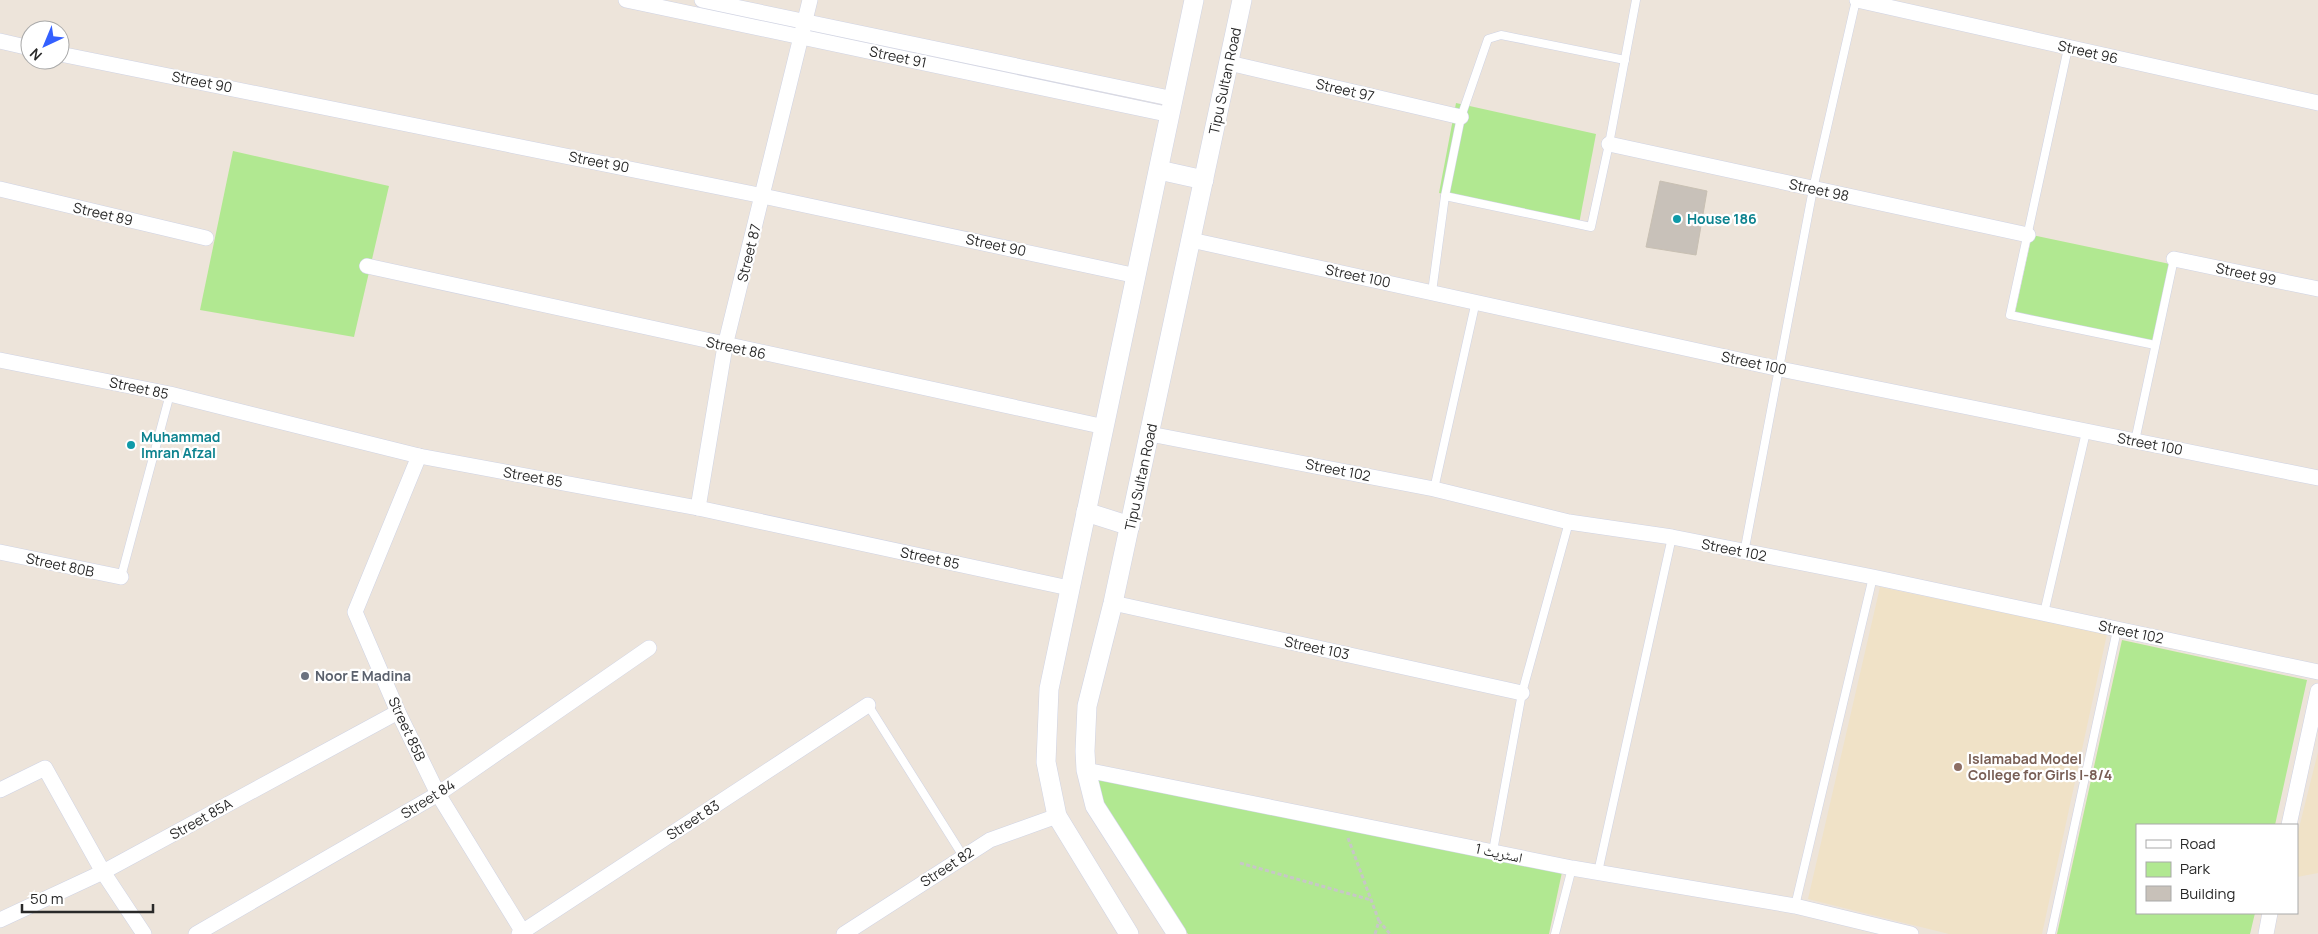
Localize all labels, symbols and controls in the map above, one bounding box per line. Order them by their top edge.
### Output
north arrow [20,20,70,70]
street label: Tipu Sultan Road [1204,26,1245,136]
street label: Street 96 [2056,35,2120,68]
street label: Street 91 [868,41,928,72]
text: N [25,44,46,65]
street label: Street 90 [170,66,234,97]
street label: Street 97 [1314,74,1376,105]
street label: Street 90 [567,146,631,177]
street label: Street 98 [1787,174,1851,205]
street label: Street 89 [71,197,135,230]
place label: House 186 [1687,209,1757,228]
marker: House 186 [1671,213,1683,225]
street label: Street 87 [732,222,765,284]
street label: Street 90 [964,229,1028,260]
street label: Street 99 [2214,258,2278,289]
street label: Street 100 [1324,259,1393,292]
street label: Street 86 [704,332,768,363]
street label: Street 100 [1720,346,1789,379]
street label: Street 85 [108,372,170,403]
street label: Tipu Sultan Road [1120,422,1161,532]
place label: Muhammad Imran Afzal [141,427,220,462]
street label: Street 100 [2116,428,2185,459]
marker: Muhammad Imran Afzal [125,439,137,451]
street label: Street 102 [1304,454,1372,485]
street label: Street 85 [502,462,564,491]
street label: Street 102 [1700,534,1768,565]
street label: Street 85 [899,542,961,573]
street label: Street 80B [24,548,96,581]
street label: Street 102 [2097,615,2165,648]
street label: Street 103 [1283,631,1351,664]
place label: Noor E Madina [315,666,411,685]
marker: Noor E Madina [299,670,311,682]
street label: Street 85B [384,694,431,764]
place label: Islamabad Model College for Girls I-8/4 [1968,749,2112,784]
marker: Islamabad Model College for Girls I-8/4 [1952,761,1964,773]
street label: Street 84 [397,775,458,823]
street label: Street 85A [166,793,236,844]
street label: Street 83 [662,795,723,844]
legend [2136,824,2298,914]
text: Road [2180,833,2216,854]
street label: اسٹریٹ 1 [1474,838,1524,867]
street label: Street 82 [916,842,977,891]
text: Park [2180,858,2210,879]
scale bar [22,882,154,914]
text: Building [2180,883,2235,904]
text: 50 m [30,888,64,909]

